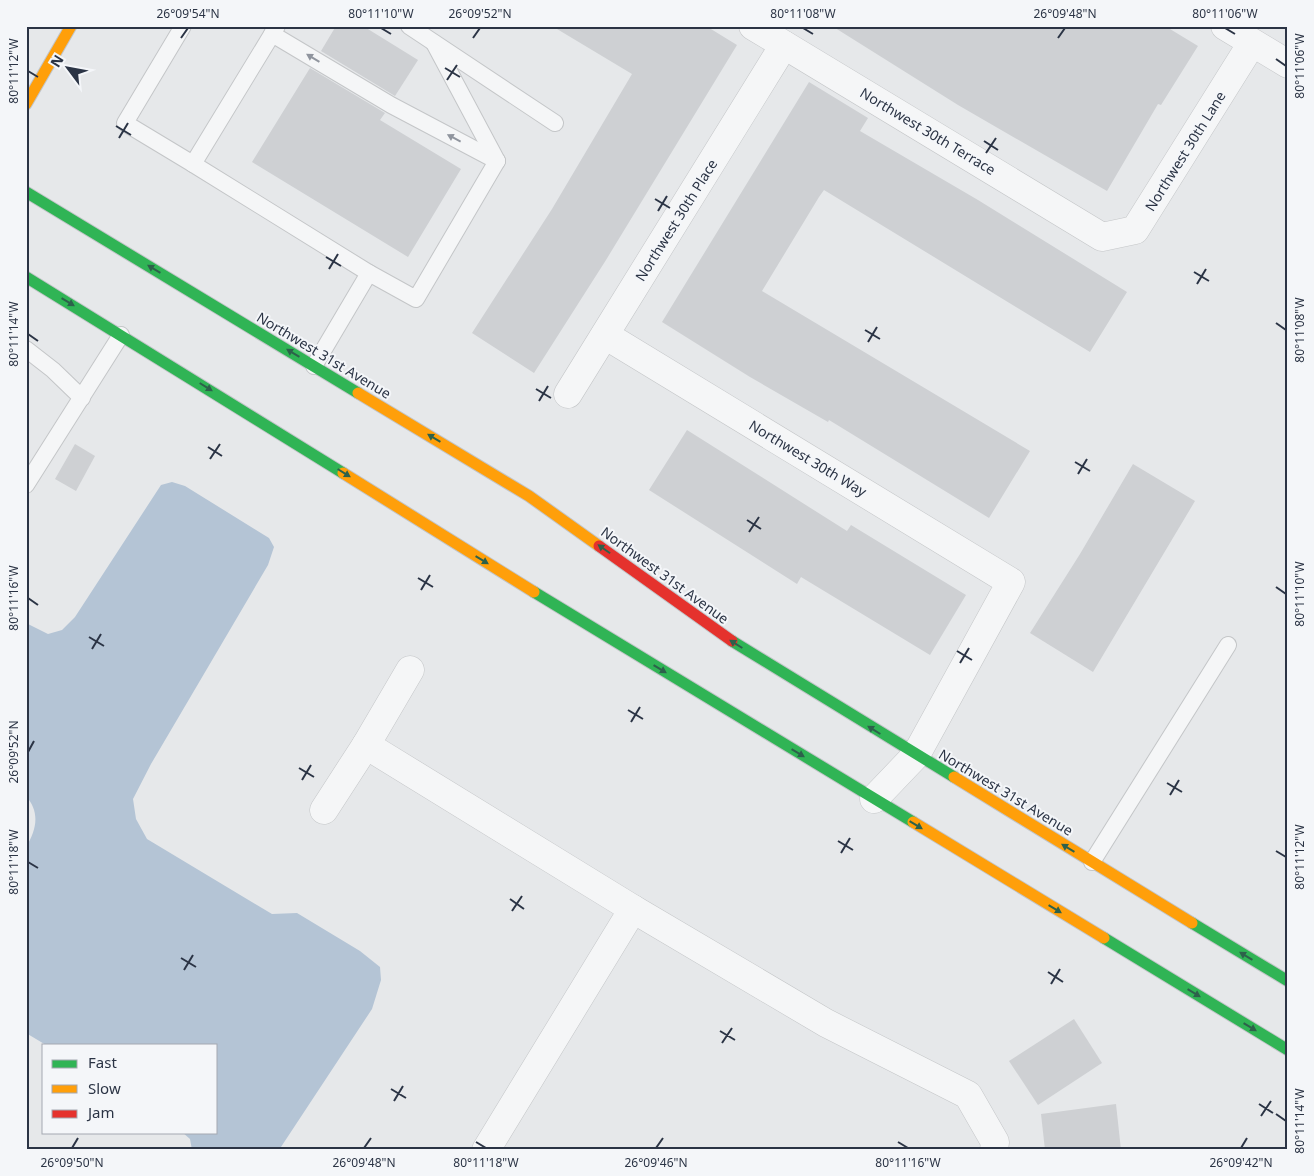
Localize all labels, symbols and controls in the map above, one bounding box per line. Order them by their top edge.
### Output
text: 26°09'54"N [156,5,220,22]
text: 80°11'10"W [348,5,414,22]
text: 26°09'52"N [448,5,512,22]
text: 80°11'08"W [770,5,836,22]
text: 26°09'48"N [1033,5,1097,22]
text: 80°11'06"W [1192,5,1258,22]
text: 80°11'06"W [1291,33,1308,99]
text: 80°11'12"W [5,38,22,104]
north arrow [42,42,92,92]
text: N [45,51,68,71]
one-way arrow [306,53,319,62]
street label: Northwest 30th Terrace [857,83,999,179]
street label: Northwest 30th Lane [1140,87,1230,215]
one-way arrow [446,134,461,142]
street label: Northwest 30th Place [631,155,721,285]
one-way arrow [147,265,160,274]
text: 80°11'08"W [1291,297,1308,363]
one-way arrow [61,298,74,307]
text: 80°11'14"W [5,301,22,367]
street label: Northwest 31st Avenue [253,307,395,403]
one-way arrow [286,349,299,358]
one-way arrow [200,383,213,392]
street label: Northwest 30th Way [746,415,871,501]
one-way arrow [428,434,441,443]
one-way arrow [338,468,351,478]
street label: Northwest 31st Avenue [597,522,733,628]
one-way arrow [598,544,611,555]
one-way arrow [475,556,488,565]
text: 80°11'10"W [1291,561,1308,627]
text: 80°11'16"W [5,565,22,631]
one-way arrow [729,639,743,649]
one-way arrow [653,664,666,673]
text: 26°09'52"N [5,720,22,784]
one-way arrow [868,725,881,734]
street label: Northwest 31st Avenue [935,744,1077,840]
one-way arrow [792,749,805,758]
one-way arrow [910,820,923,829]
text: 80°11'12"W [1291,824,1308,890]
text: 80°11'18"W [5,829,22,895]
one-way arrow [1062,843,1075,852]
one-way arrow [1048,904,1061,914]
one-way arrow [1240,951,1253,960]
one-way arrow [1187,989,1200,998]
one-way arrow [1243,1022,1256,1032]
legend [42,1044,218,1134]
text: Fast [88,1052,117,1072]
text: Slow [88,1078,121,1098]
text: 80°11'14"W [1291,1088,1308,1154]
text: Jam [86,1102,115,1122]
text: 26°09'50"N [40,1154,104,1171]
text: 26°09'48"N [332,1154,396,1171]
text: 80°11'18"W [453,1154,519,1171]
text: 26°09'46"N [624,1154,688,1171]
text: 80°11'16"W [875,1154,941,1171]
text: 26°09'42"N [1209,1154,1273,1171]

